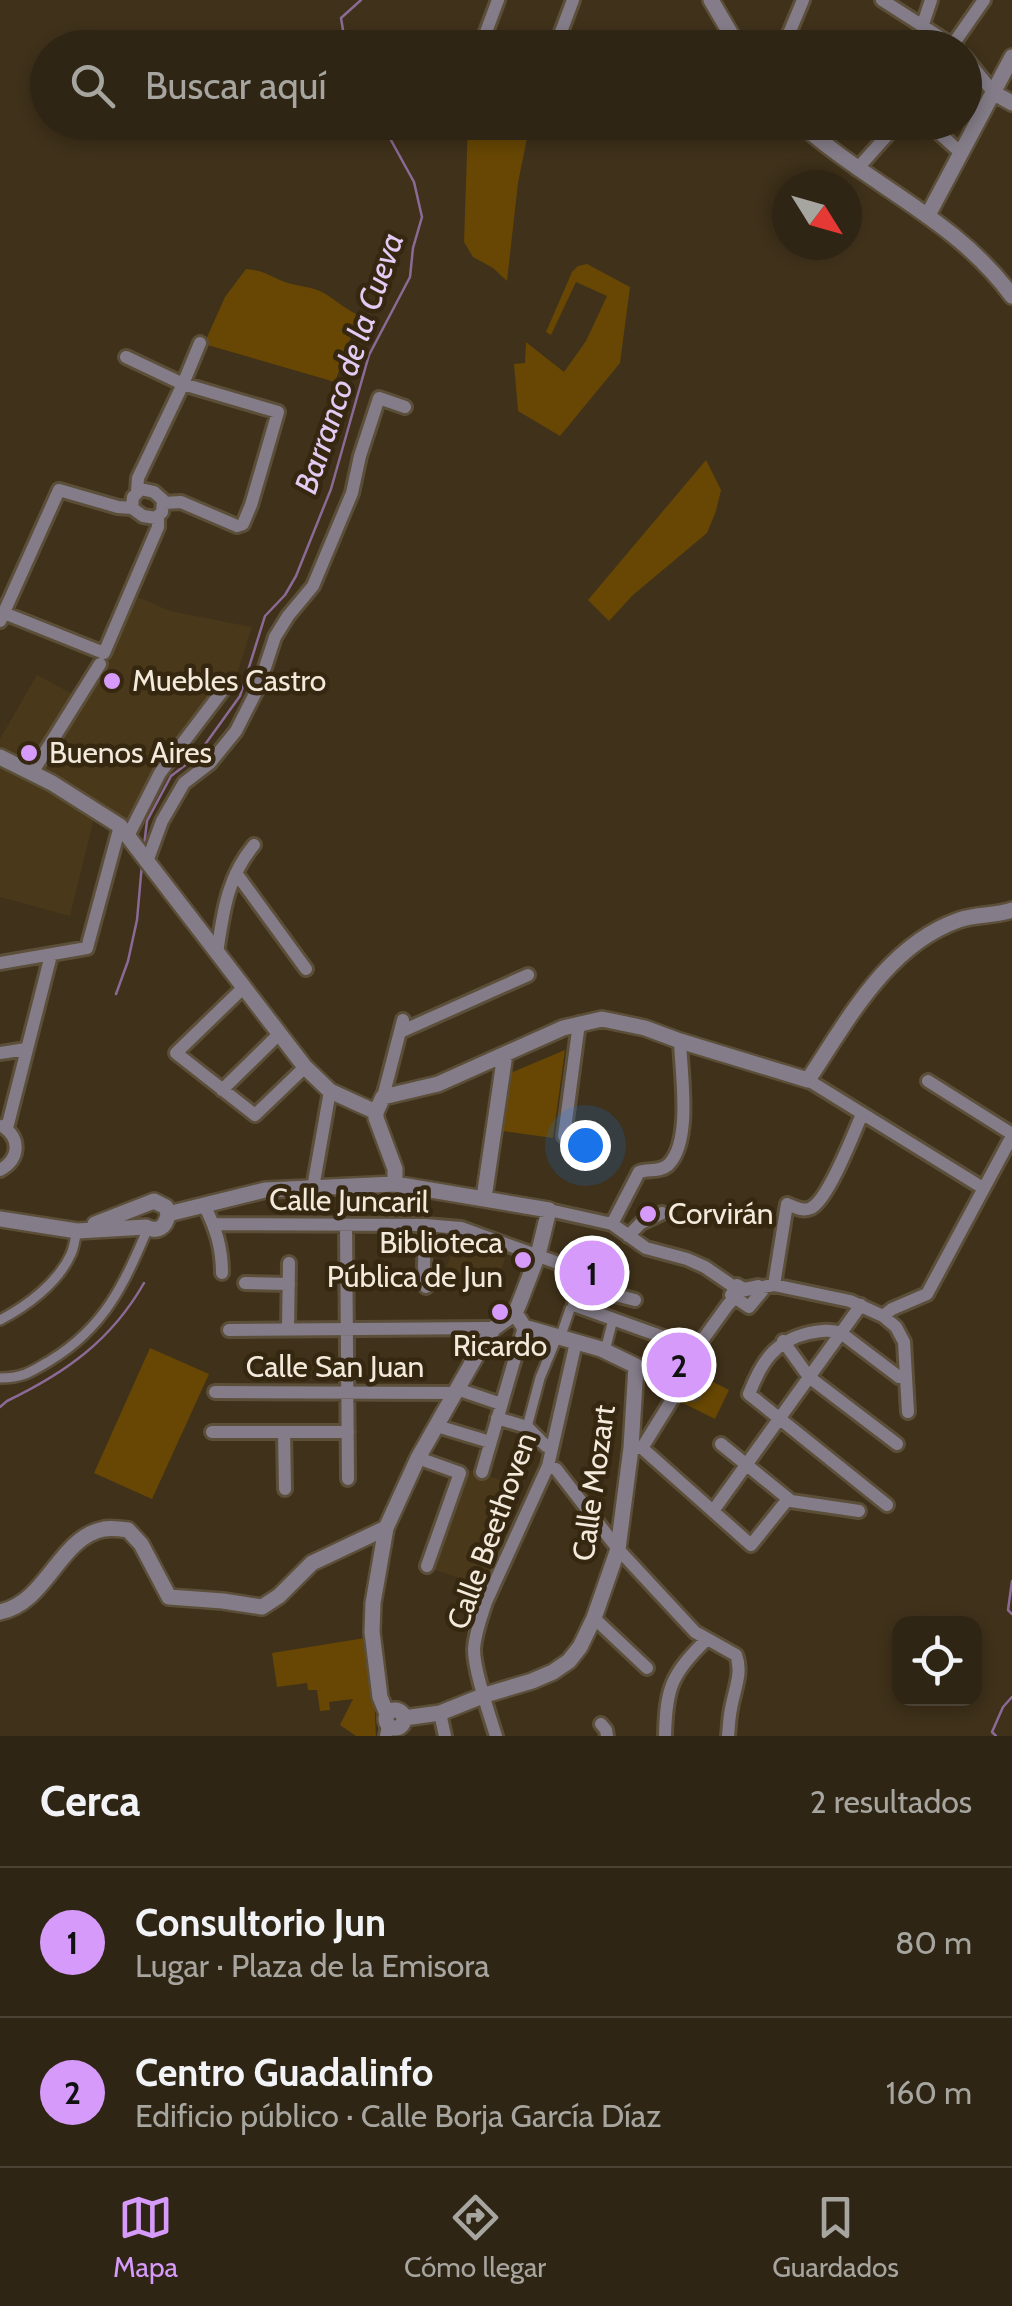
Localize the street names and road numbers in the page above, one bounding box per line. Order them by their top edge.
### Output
street label: Calle Juncaril [269,1181,429,1220]
street label: Calle San Juan [246,1348,424,1385]
street label: Calle Mozart [564,1402,623,1563]
street label: Calle Beethoven [439,1427,544,1634]

